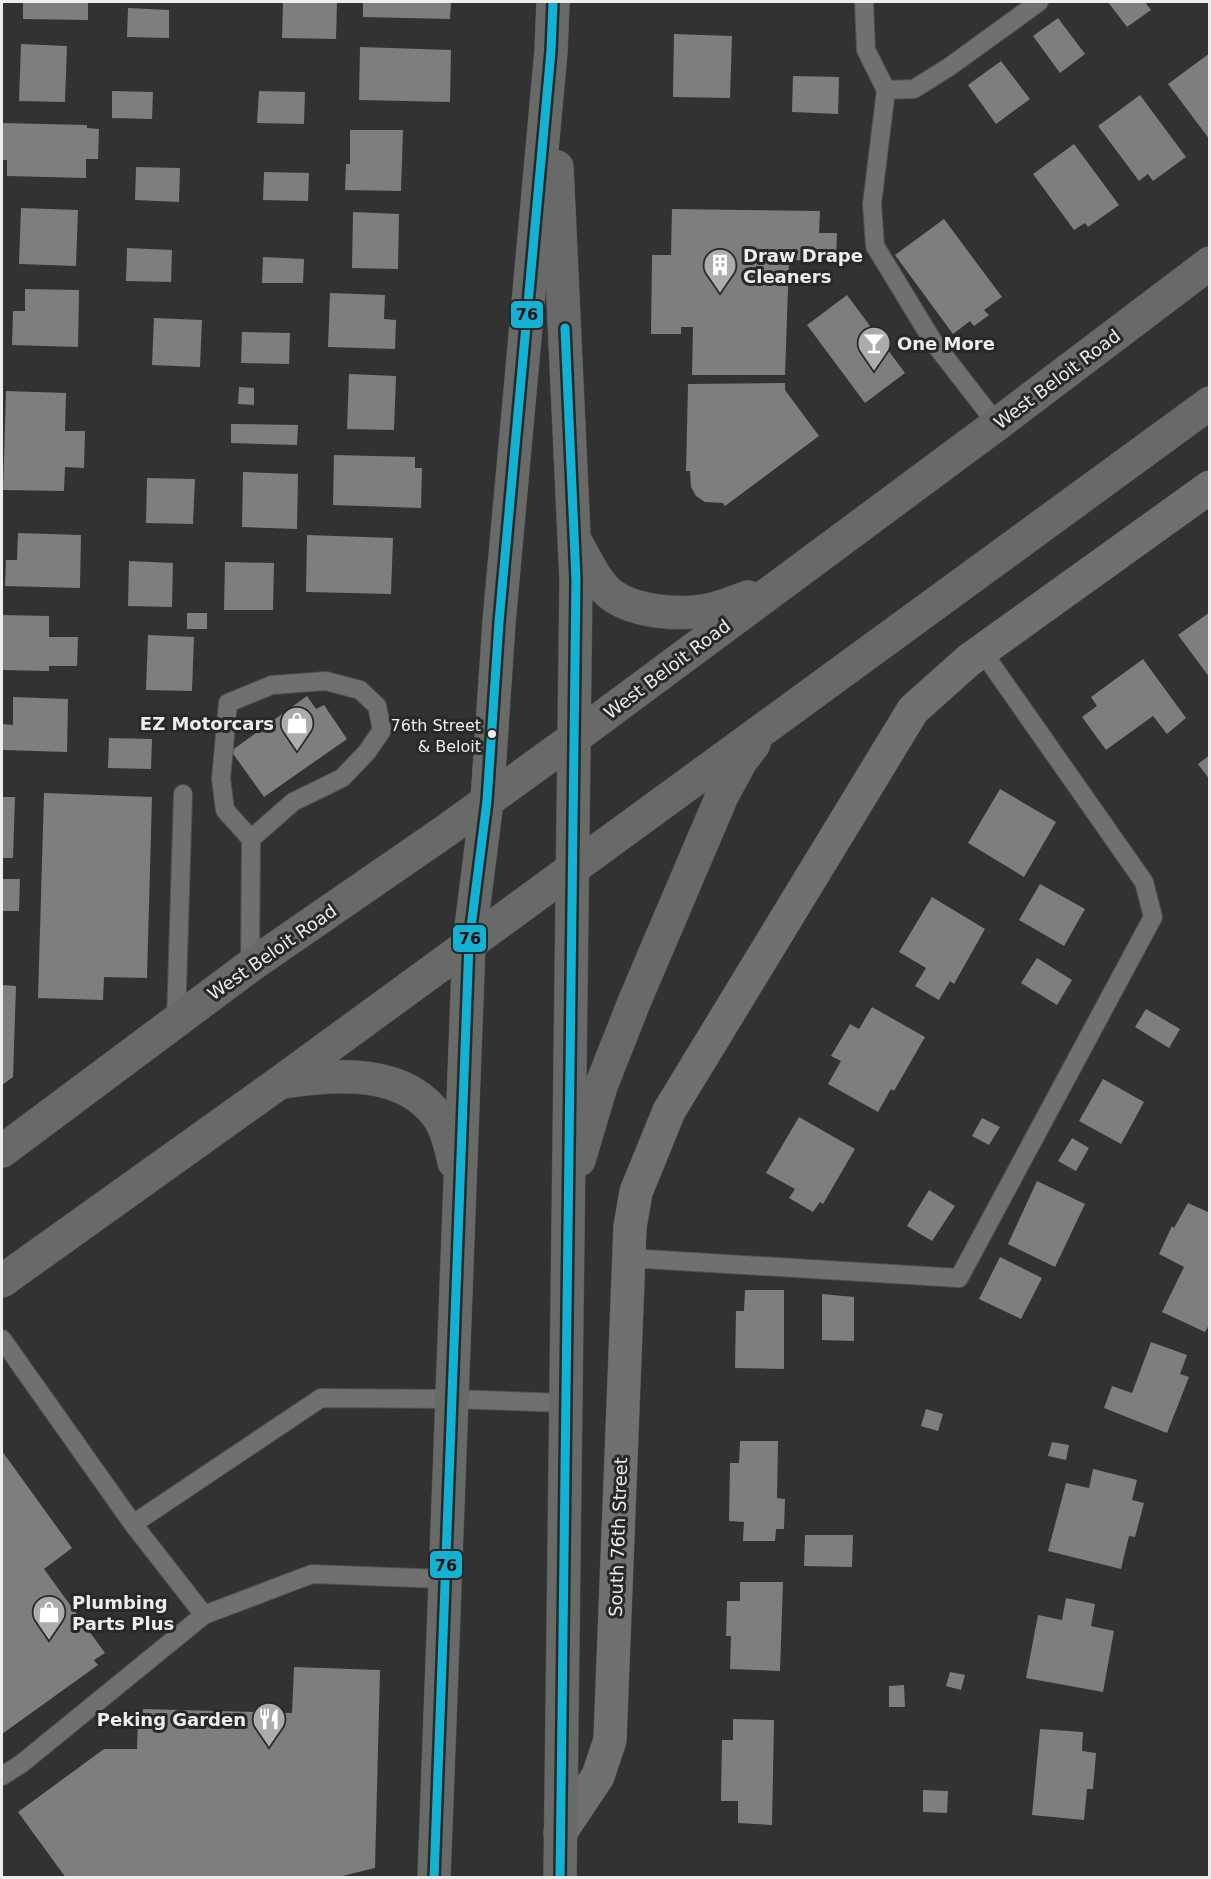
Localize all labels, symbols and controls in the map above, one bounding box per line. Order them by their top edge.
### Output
place label: Draw Drape Cleaners [743,245,863,287]
building icon: Draw Drape Cleaners [702,247,738,294]
line badge: 76 [510,300,544,329]
text: 76 [516,305,538,324]
bar icon: One More [856,325,892,372]
street label: West Beloit Road [990,325,1124,433]
place label: One More [897,333,995,354]
street label: West Beloit Road [600,615,734,723]
shop icon: EZ Motorcars [279,705,315,752]
place label: EZ Motorcars [140,713,274,734]
place label: 76th Street & Beloit [391,716,481,756]
marker: 76th Street & Beloit [486,728,498,740]
street label: West Beloit Road [204,900,340,1004]
line badge: 76 [452,924,487,953]
text: 76 [459,929,481,948]
street label: South 76th Street [605,1457,631,1617]
line badge: 76 [429,1550,463,1579]
text: 76 [435,1556,457,1575]
place label: Plumbing Parts Plus [72,1592,174,1634]
shop icon: Plumbing Parts Plus [31,1594,67,1641]
restaurant icon: Peking Garden [251,1701,287,1748]
place label: Peking Garden [97,1709,246,1730]

